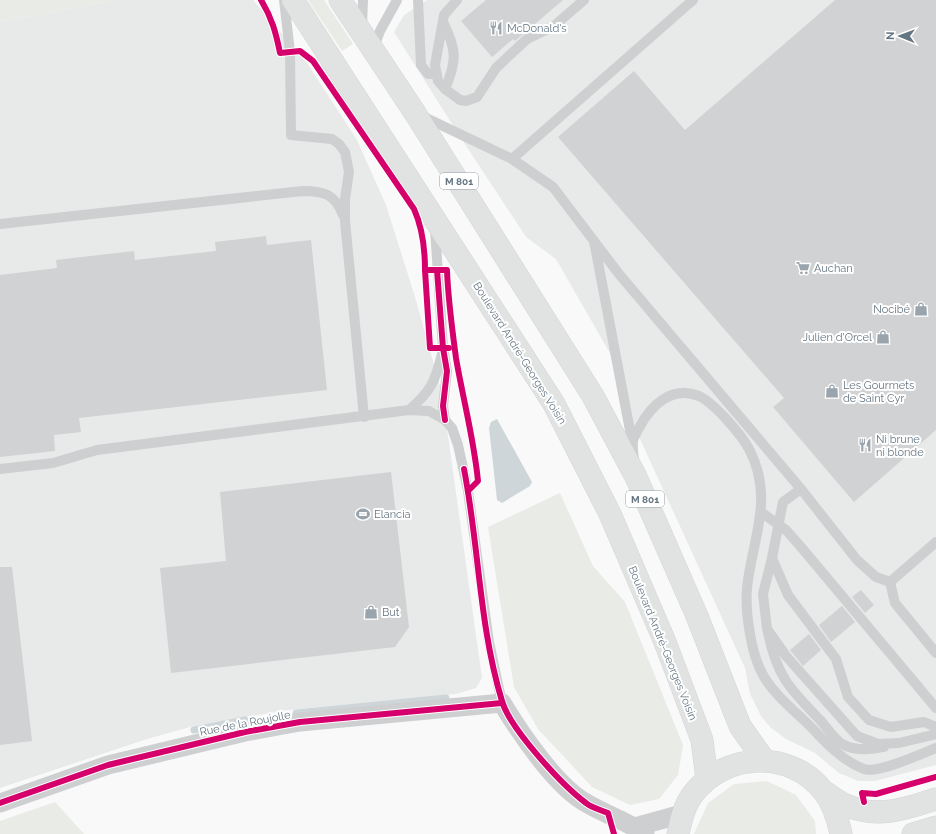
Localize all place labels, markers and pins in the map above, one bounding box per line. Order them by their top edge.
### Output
restaurant icon: McDonald's [488,20,504,36]
place label: McDonald's [507,22,567,35]
supermarket icon: Auchan [795,260,811,276]
place label: Auchan [814,262,853,275]
shop icon: Nocibé [913,301,929,317]
place label: Nocibé [873,303,911,316]
shop icon: Julien d'Orcel [875,329,891,345]
place label: Julien d'Orcel [803,331,872,344]
place label: Les Gourmets de Saint Cyr [843,379,914,405]
shop icon: Les Gourmets de Saint Cyr [824,383,840,399]
place label: Ni brune ni blonde [876,433,924,459]
restaurant icon: Ni brune ni blonde [857,437,873,453]
sports icon: Elancia [355,506,371,522]
place label: Elancia [374,508,411,521]
shop icon: But [363,604,379,620]
place label: But [382,606,400,619]

